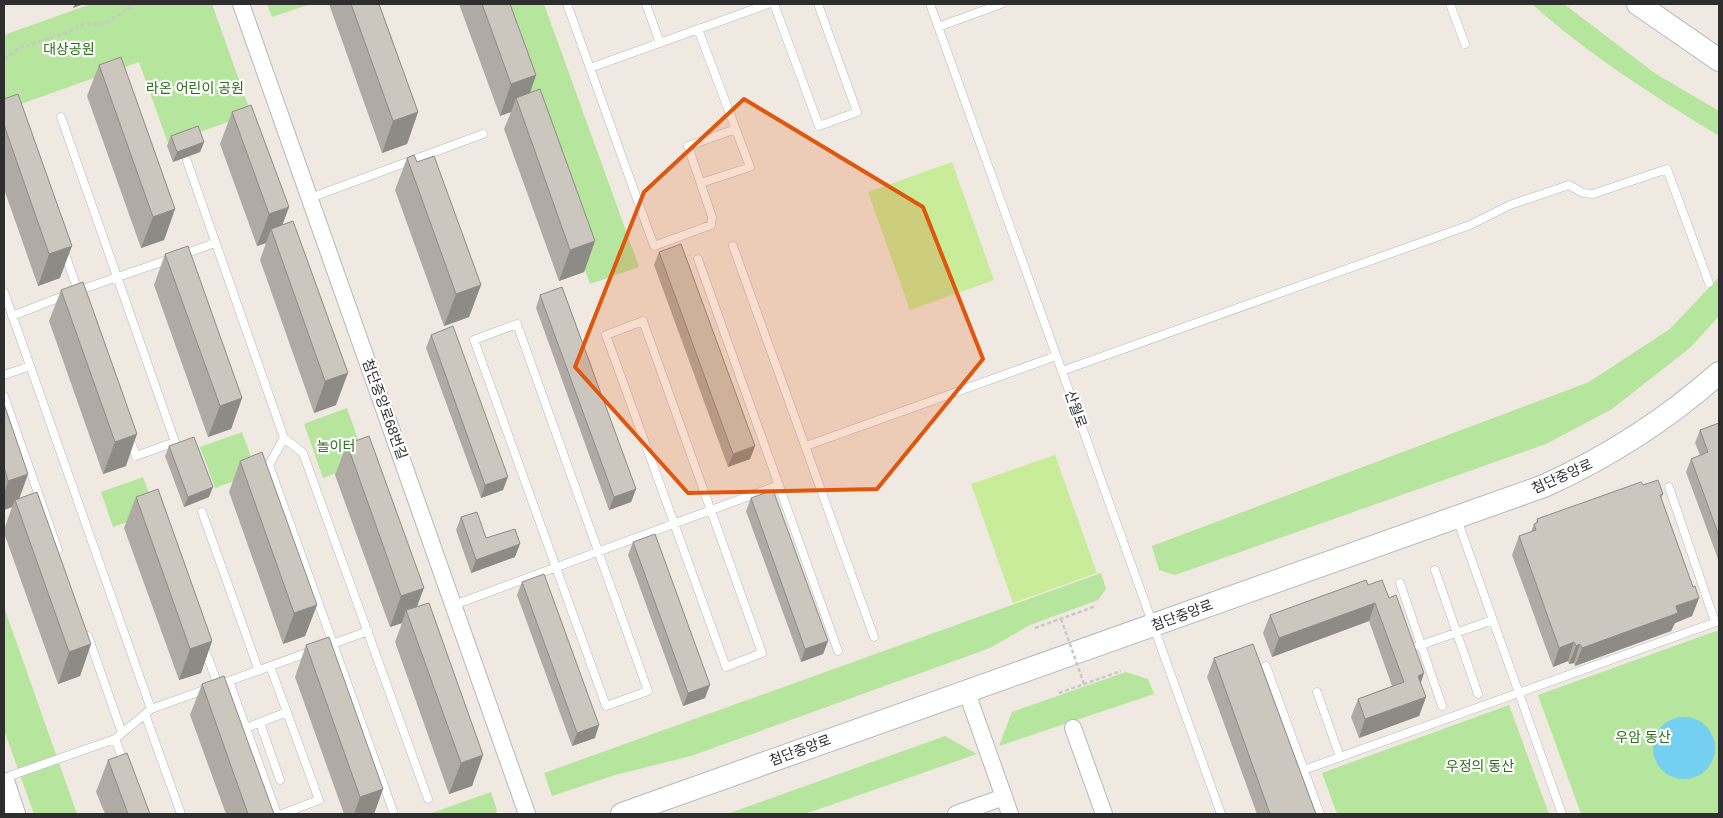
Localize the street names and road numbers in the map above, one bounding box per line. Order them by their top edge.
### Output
street label: 첨단중앙로68번길 [359,357,411,461]
street label: 산월로 [1062,388,1090,430]
street label: 첨단중앙로 [1529,456,1595,496]
street label: 첨단중앙로 [1149,596,1215,634]
street label: 첨단중앙로 [767,731,833,769]

